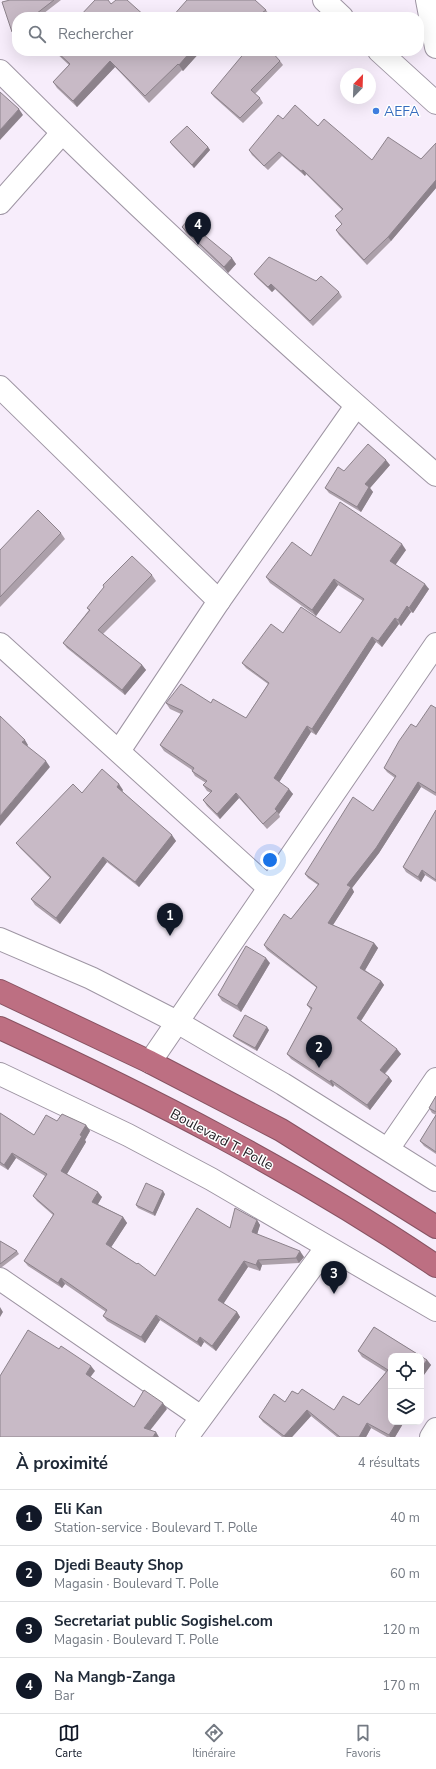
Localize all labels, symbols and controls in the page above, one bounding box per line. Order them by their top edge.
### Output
search box [12,12,424,56]
icon: search [26,23,48,45]
text: Rechercher [58,24,133,44]
north arrow [340,68,376,104]
place label: AEFA [384,102,419,121]
marker: AEFA [371,106,381,116]
pin: 4 [185,212,211,245]
your location [260,850,280,870]
pin: 1 [157,903,183,936]
pin: 2 [306,1035,332,1068]
street label: Boulevard T. Polle [167,1104,277,1175]
pin: 3 [321,1261,347,1294]
map controls [388,1353,424,1425]
button: locate [388,1353,424,1389]
button: layers [388,1389,424,1425]
text: À proximité [16,1452,108,1475]
text: 4 résultats [358,1454,420,1472]
text: Eli Kan [54,1499,103,1519]
text: 1 [25,1509,33,1527]
text: 40 m [390,1509,420,1527]
text: Station-service · Boulevard T. Polle [54,1519,257,1537]
text: Djedi Beauty Shop [54,1555,183,1575]
text: 2 [25,1565,33,1583]
text: 60 m [390,1565,420,1583]
text: Magasin · Boulevard T. Polle [54,1575,219,1593]
text: Secretariat public Sogishel.com [54,1611,273,1631]
text: 3 [25,1621,33,1639]
text: 120 m [382,1621,420,1639]
text: Magasin · Boulevard T. Polle [54,1631,219,1649]
text: Na Mangb-Zanga [54,1667,175,1687]
text: 4 [25,1677,33,1695]
text: 170 m [382,1677,420,1695]
text: Bar [54,1687,74,1705]
tab: Carte [55,1722,82,1761]
tab: Itinéraire [192,1722,236,1761]
tab: Favoris [346,1722,381,1761]

